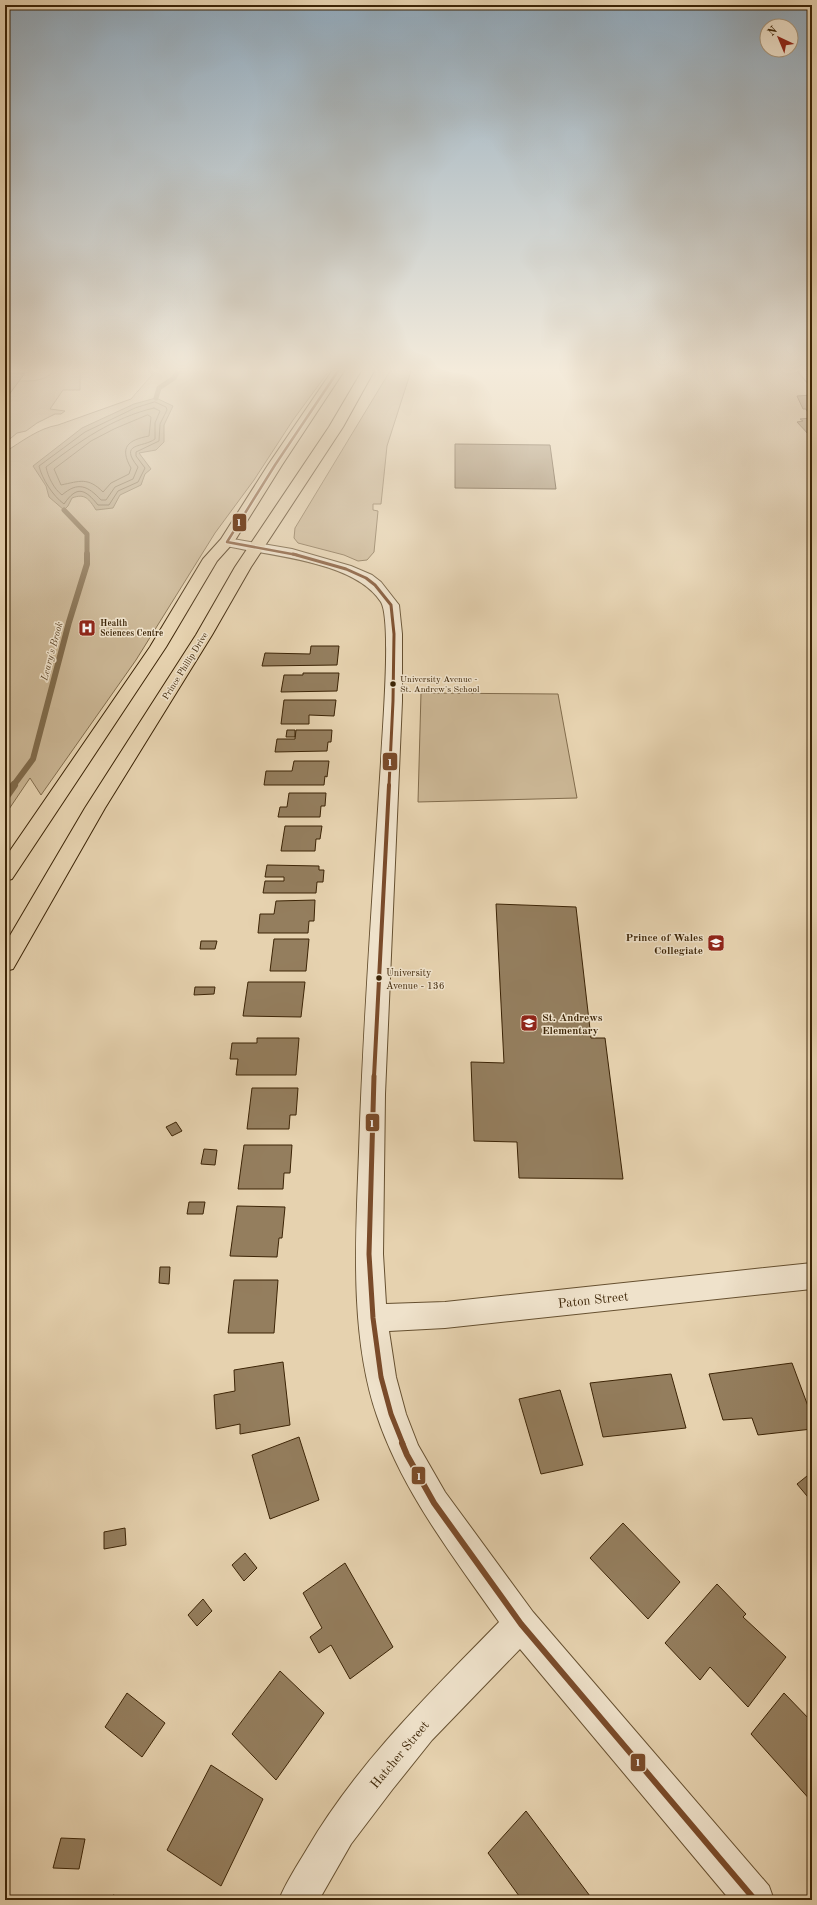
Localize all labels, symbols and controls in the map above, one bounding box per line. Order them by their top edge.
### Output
north arrow [759,18,799,58]
text: N [766,25,780,39]
line badge: 1 [232,513,247,532]
text: 1 [236,518,242,529]
hospital icon: Health Sciences Centre [77,618,97,638]
place label: Health Sciences Centre [100,619,163,638]
water label: Leary's Brook [39,621,66,683]
street label: Prince Phillip Drive [161,631,210,701]
place label: University Avenue - St. Andrew's School [400,675,480,694]
marker: University Avenue - St. Andrew's School [388,679,398,689]
line badge: 1 [382,752,398,771]
text: 1 [387,758,393,769]
place label: Prince of Wales Collegiate [626,933,703,957]
school or university icon: Prince of Wales Collegiate [706,933,726,953]
place label: University Avenue - 136 [386,968,445,991]
marker: University Avenue - 136 [374,973,384,983]
school or university icon: St. Andrews Elementary [519,1013,539,1033]
place label: St. Andrews Elementary [542,1013,603,1037]
line badge: 1 [365,1113,380,1132]
text: 1 [369,1119,375,1130]
street label: Paton Street [557,1290,629,1311]
line badge: 1 [411,1466,426,1485]
text: 1 [416,1472,422,1483]
street label: Hatcher Street [368,1719,432,1791]
line badge: 1 [630,1753,646,1772]
text: 1 [635,1758,641,1769]

